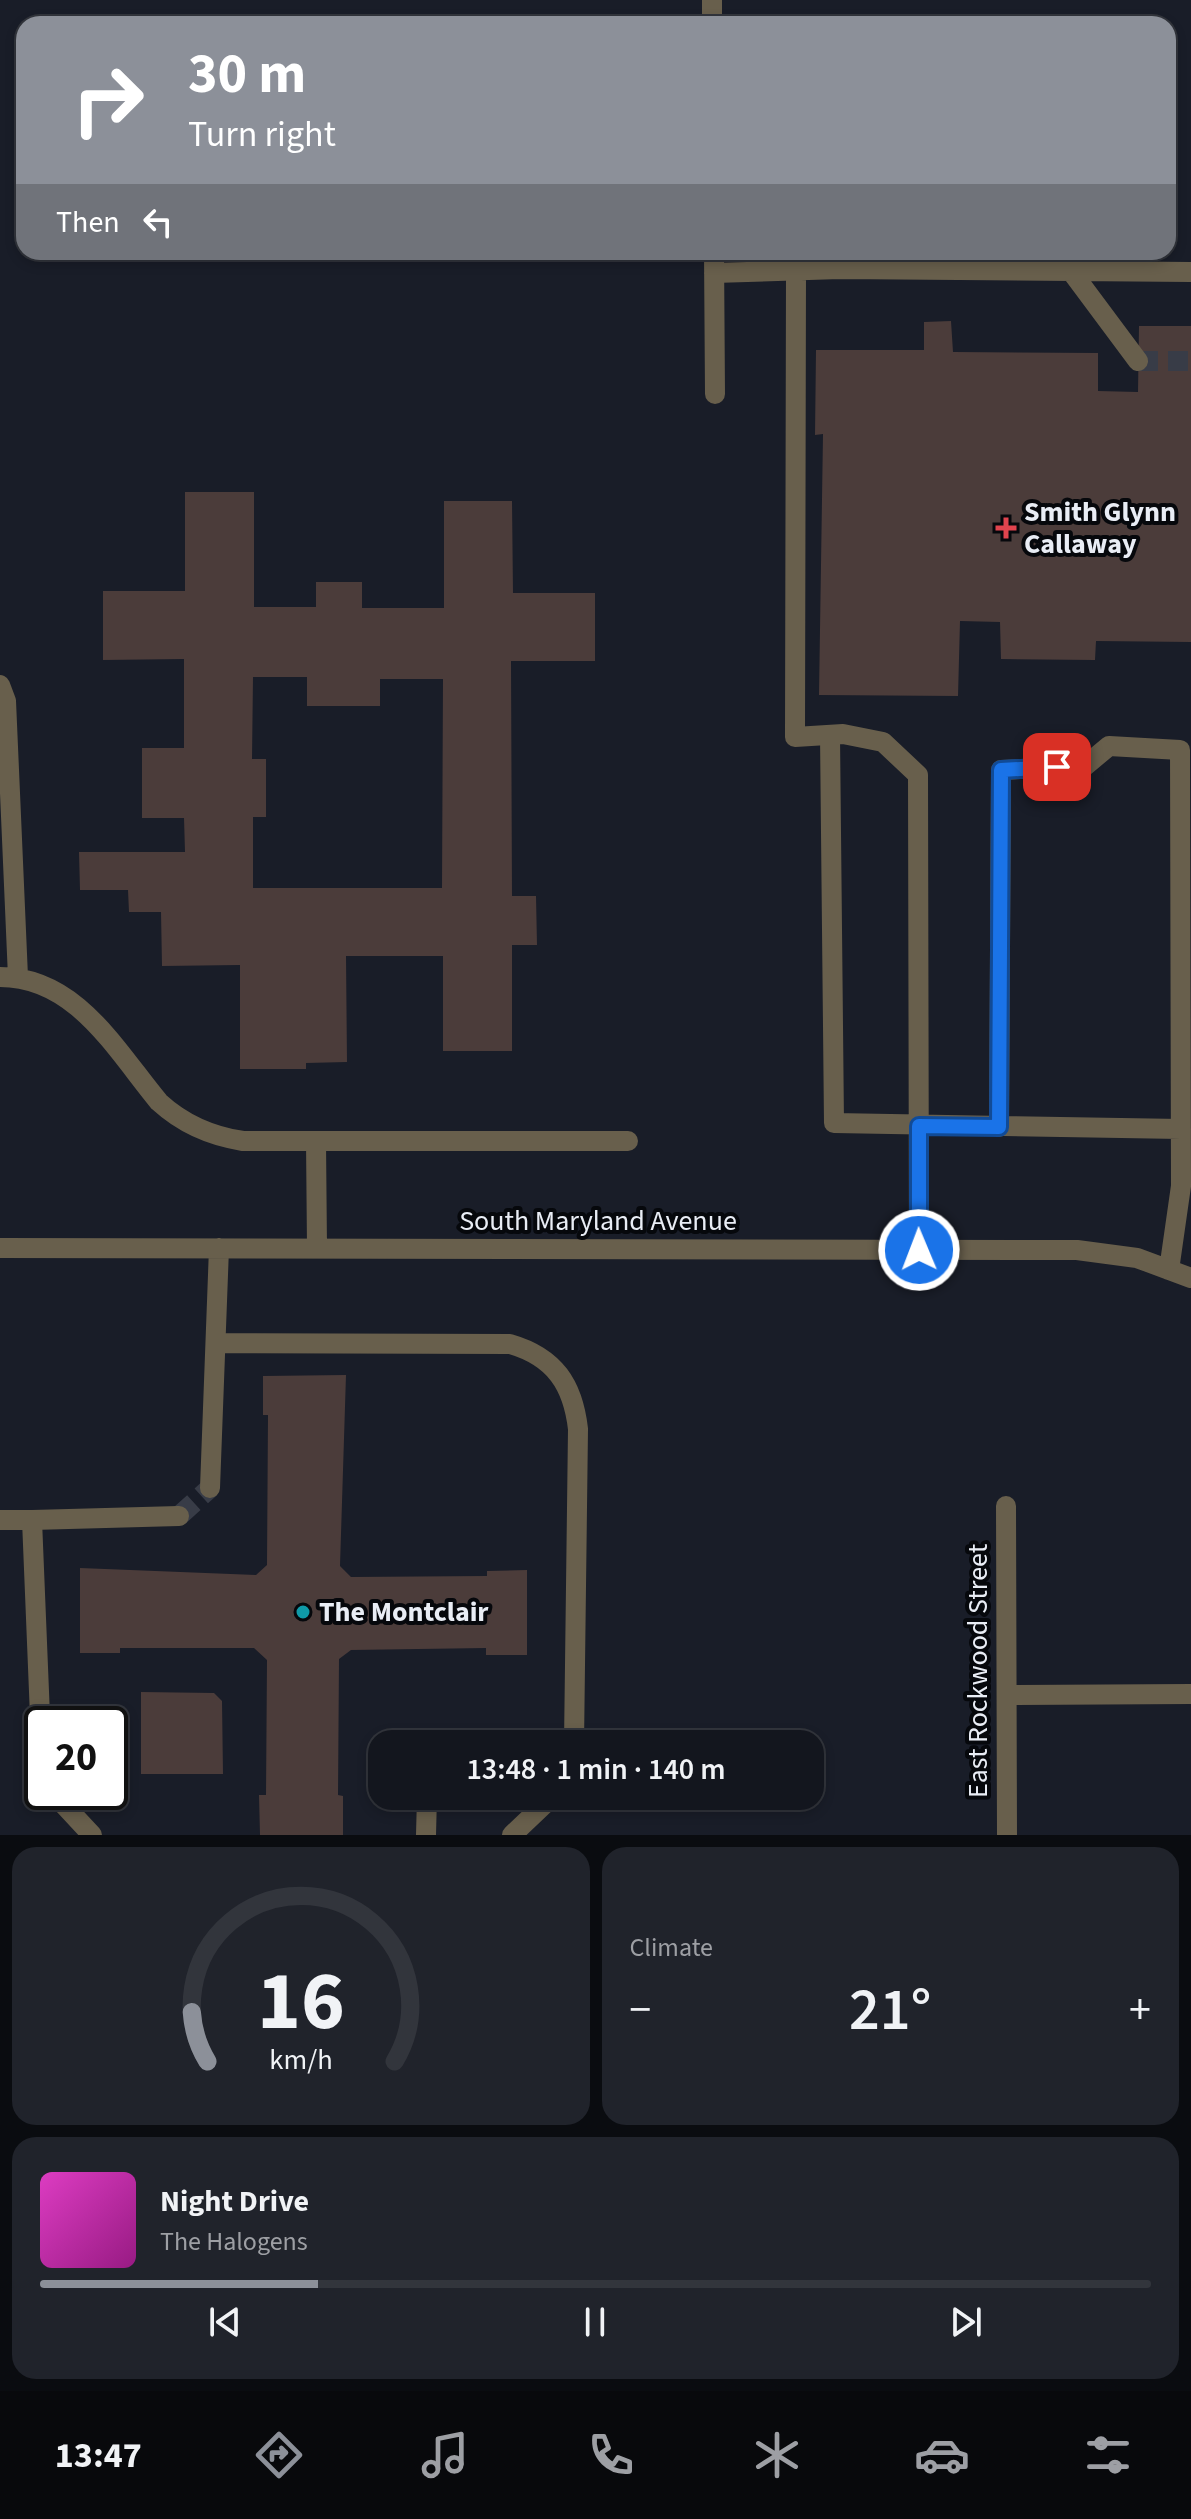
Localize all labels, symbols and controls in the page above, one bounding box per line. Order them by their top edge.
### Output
text: 30 m [188,35,306,114]
icon: right [56,48,160,152]
text: Turn right [188,109,336,160]
icon: left [136,200,180,244]
text: Then [56,201,120,244]
place label: Smith Glynn Callaway [1024,492,1176,564]
marker: Smith Glynn Callaway [995,517,1017,539]
pin [1023,733,1091,801]
icon: arrive [1035,745,1079,789]
street label: South Maryland Avenue [459,1201,737,1241]
position arrow [877,1208,961,1292]
street label: East Rockwood Street [958,1543,998,1798]
place label: The Montclair [319,1592,489,1632]
marker: The Montclair [294,1603,312,1621]
speed limit sign: 20 [24,1706,128,1810]
text: 13:48 · 1 min · 140 m [466,1748,726,1791]
text: Climate [630,1929,713,1966]
text: 16 [257,1943,345,2061]
text: 21° [849,1968,931,2053]
text: − [630,1979,651,2042]
text: + [1129,1979,1151,2042]
text: km/h [269,2040,332,2080]
text: Night Drive [160,2180,309,2223]
text: The Halogens [160,2223,308,2260]
icon: previous [203,2300,247,2344]
icon: pause [573,2300,617,2344]
icon: next [944,2300,988,2344]
icon: directions [251,2427,307,2483]
icon: music [417,2427,473,2483]
icon: phone [583,2427,639,2483]
icon: climate [749,2427,805,2483]
icon: car [914,2427,970,2483]
icon: filters [1080,2427,1136,2483]
text: 13:47 [55,2430,142,2481]

